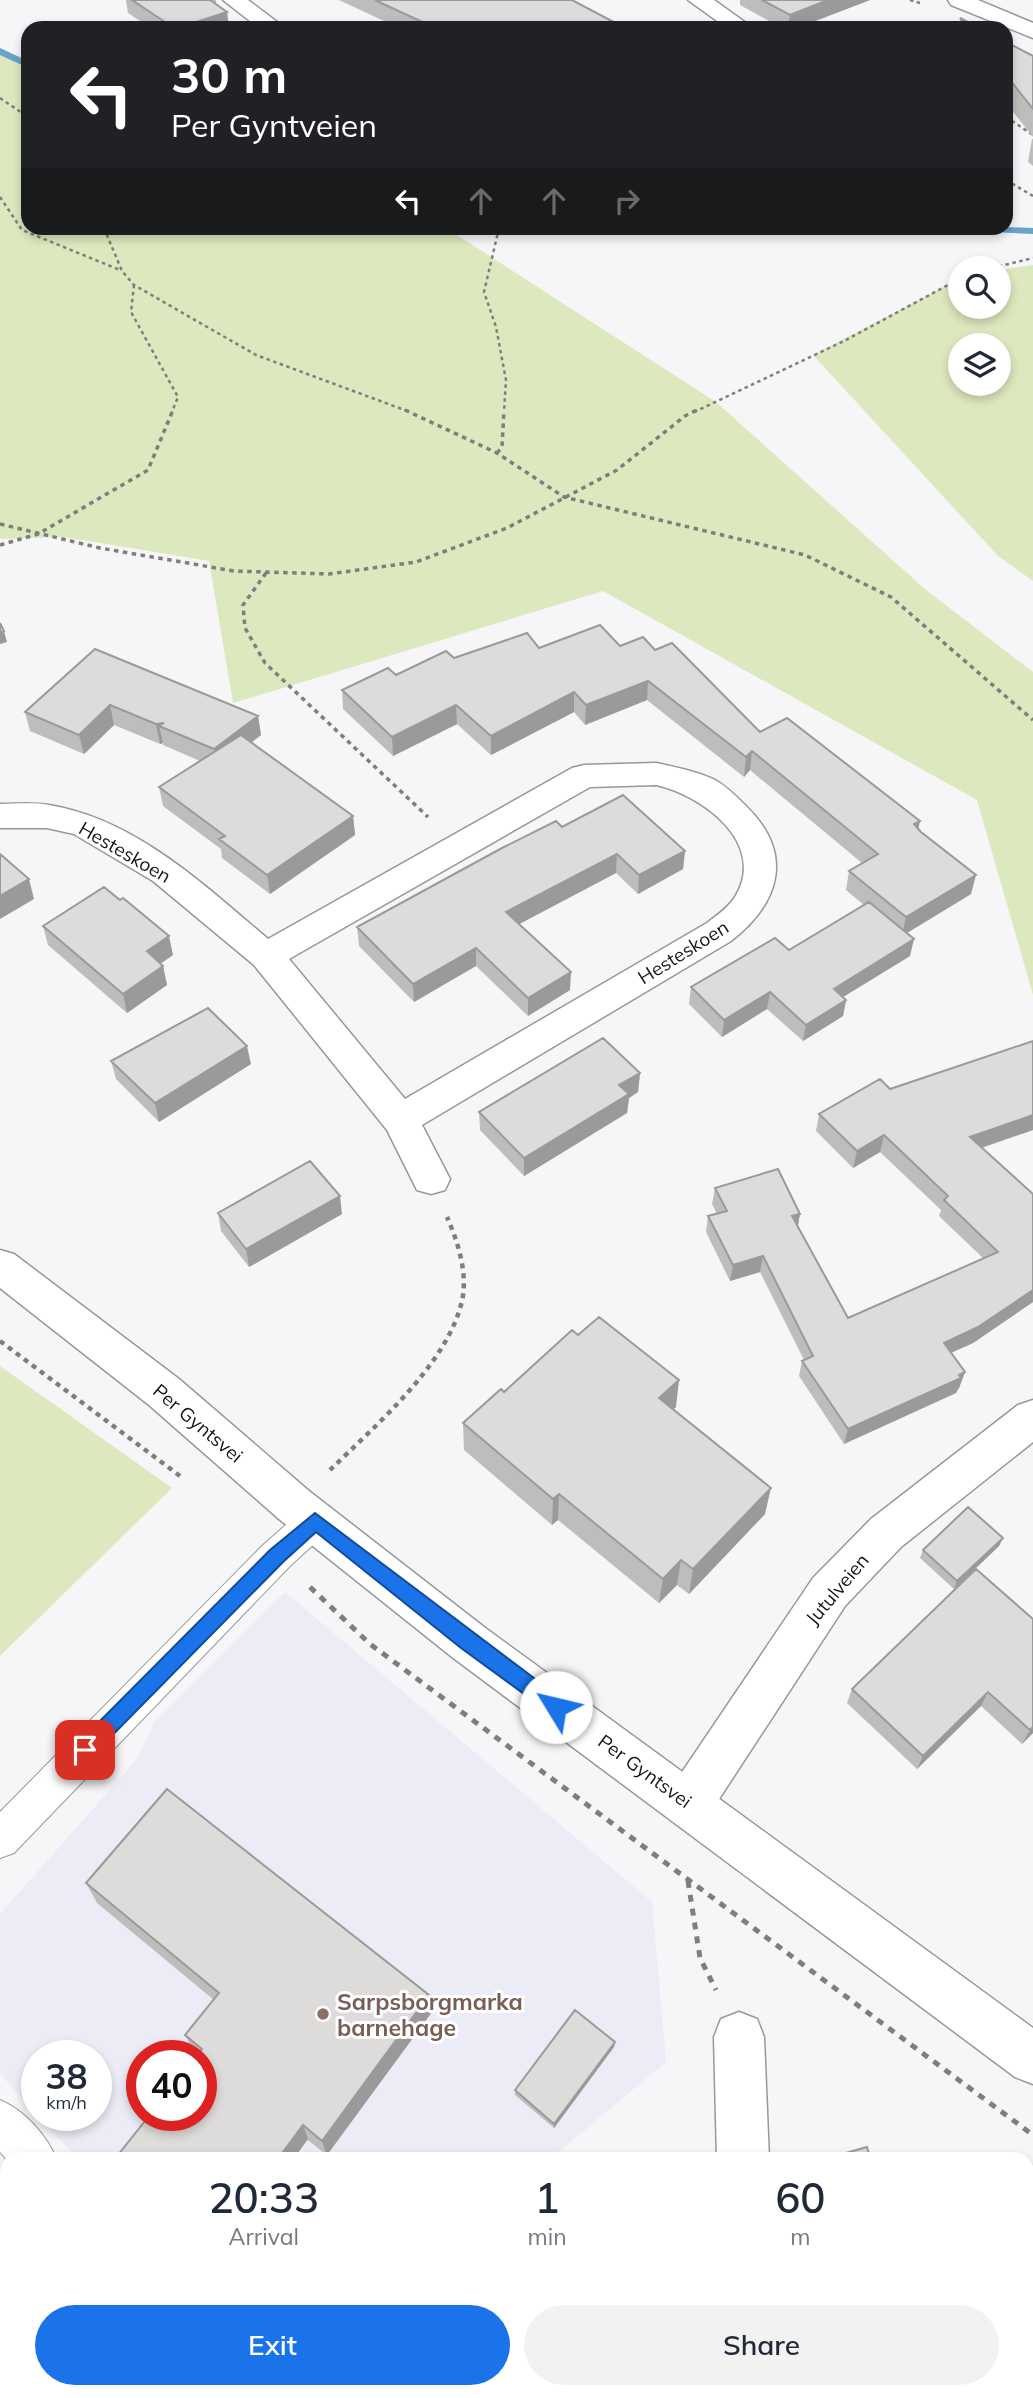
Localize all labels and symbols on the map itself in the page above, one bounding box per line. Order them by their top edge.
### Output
street label: Hesteskoen [75,816,175,888]
street label: Hesteskoen [633,915,733,989]
street label: Per Gyntsvei [148,1378,248,1468]
street label: Jutulveien [800,1548,874,1630]
position arrow [519,1670,593,1744]
pin [55,1720,115,1780]
street label: Per Gyntsvei [593,1729,697,1813]
place label: Sarpsborgmarka barnehage [337,1987,523,2042]
marker: Sarpsborgmarka barnehage [315,2006,331,2022]
speed limit sign: 40 [126,2040,217,2131]

